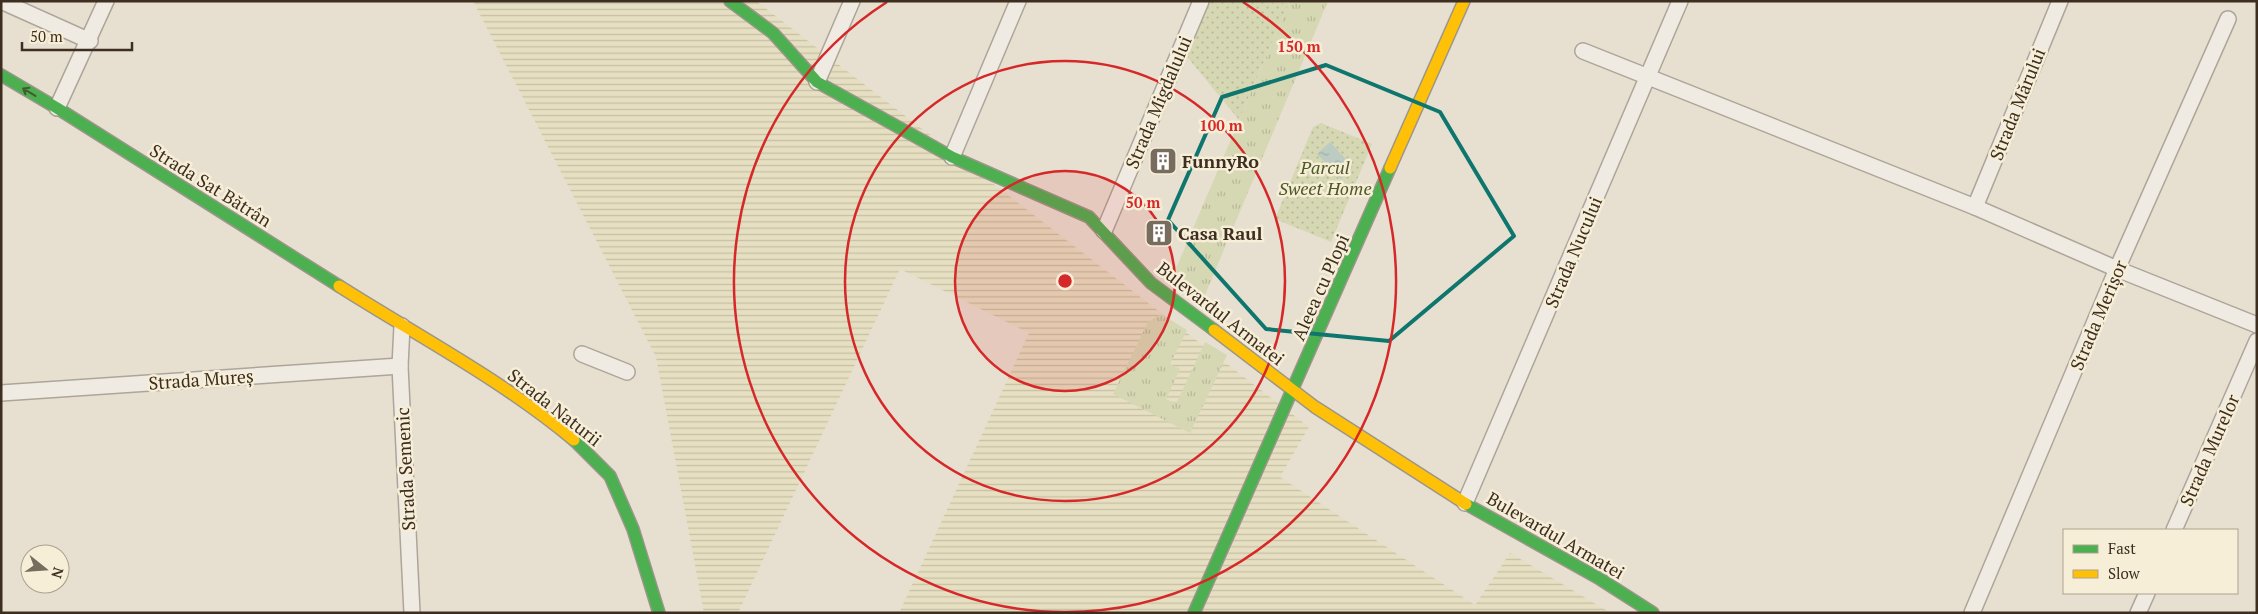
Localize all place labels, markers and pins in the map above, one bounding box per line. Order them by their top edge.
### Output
building icon: FunnyRo [1148,146,1178,176]
place label: FunnyRo [1182,149,1259,173]
building icon: Casa Raul [1144,218,1174,248]
place label: Casa Raul [1178,221,1263,245]
centre of rings [1056,272,1074,290]

